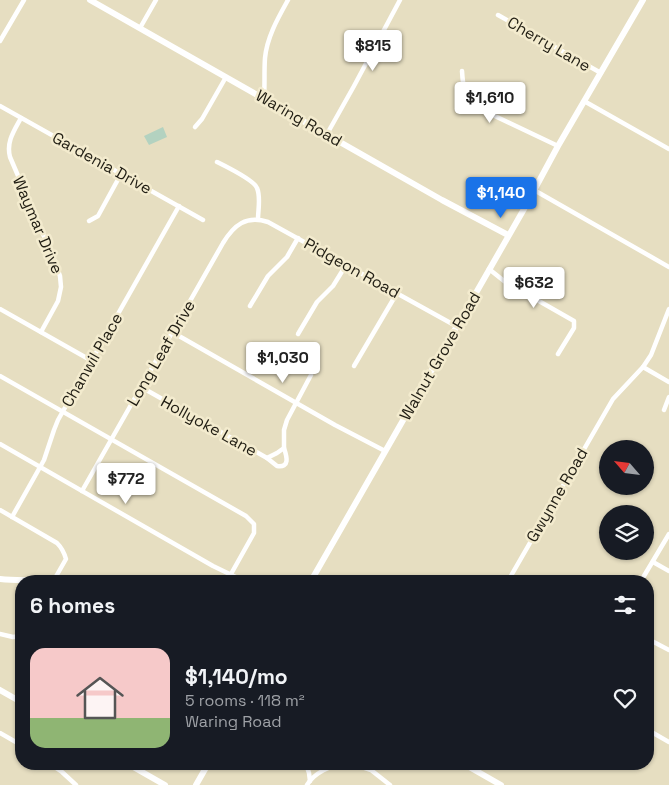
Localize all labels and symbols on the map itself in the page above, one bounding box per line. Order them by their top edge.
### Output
street label: Cherry Lane [504,12,594,76]
pin: $815 [343,30,403,72]
pin: $1,610 [449,82,531,124]
street label: Waring Road [252,85,346,151]
street label: Gardenia Drive [49,127,155,199]
street label: Waymar Drive [8,173,68,277]
pin: $1,140 [460,176,542,219]
street label: Pidgeon Road [300,233,404,303]
pin: $632 [504,266,564,309]
street label: Walnut Grove Road [395,288,485,424]
street label: Long Leaf Drive [122,296,200,410]
street label: Chanwil Place [57,309,127,411]
pin: $1,030 [242,342,324,384]
street label: Hollyoke Lane [157,391,261,461]
north arrow [599,440,654,495]
street label: Gwynne Road [521,444,593,546]
pin: $772 [96,462,156,505]

